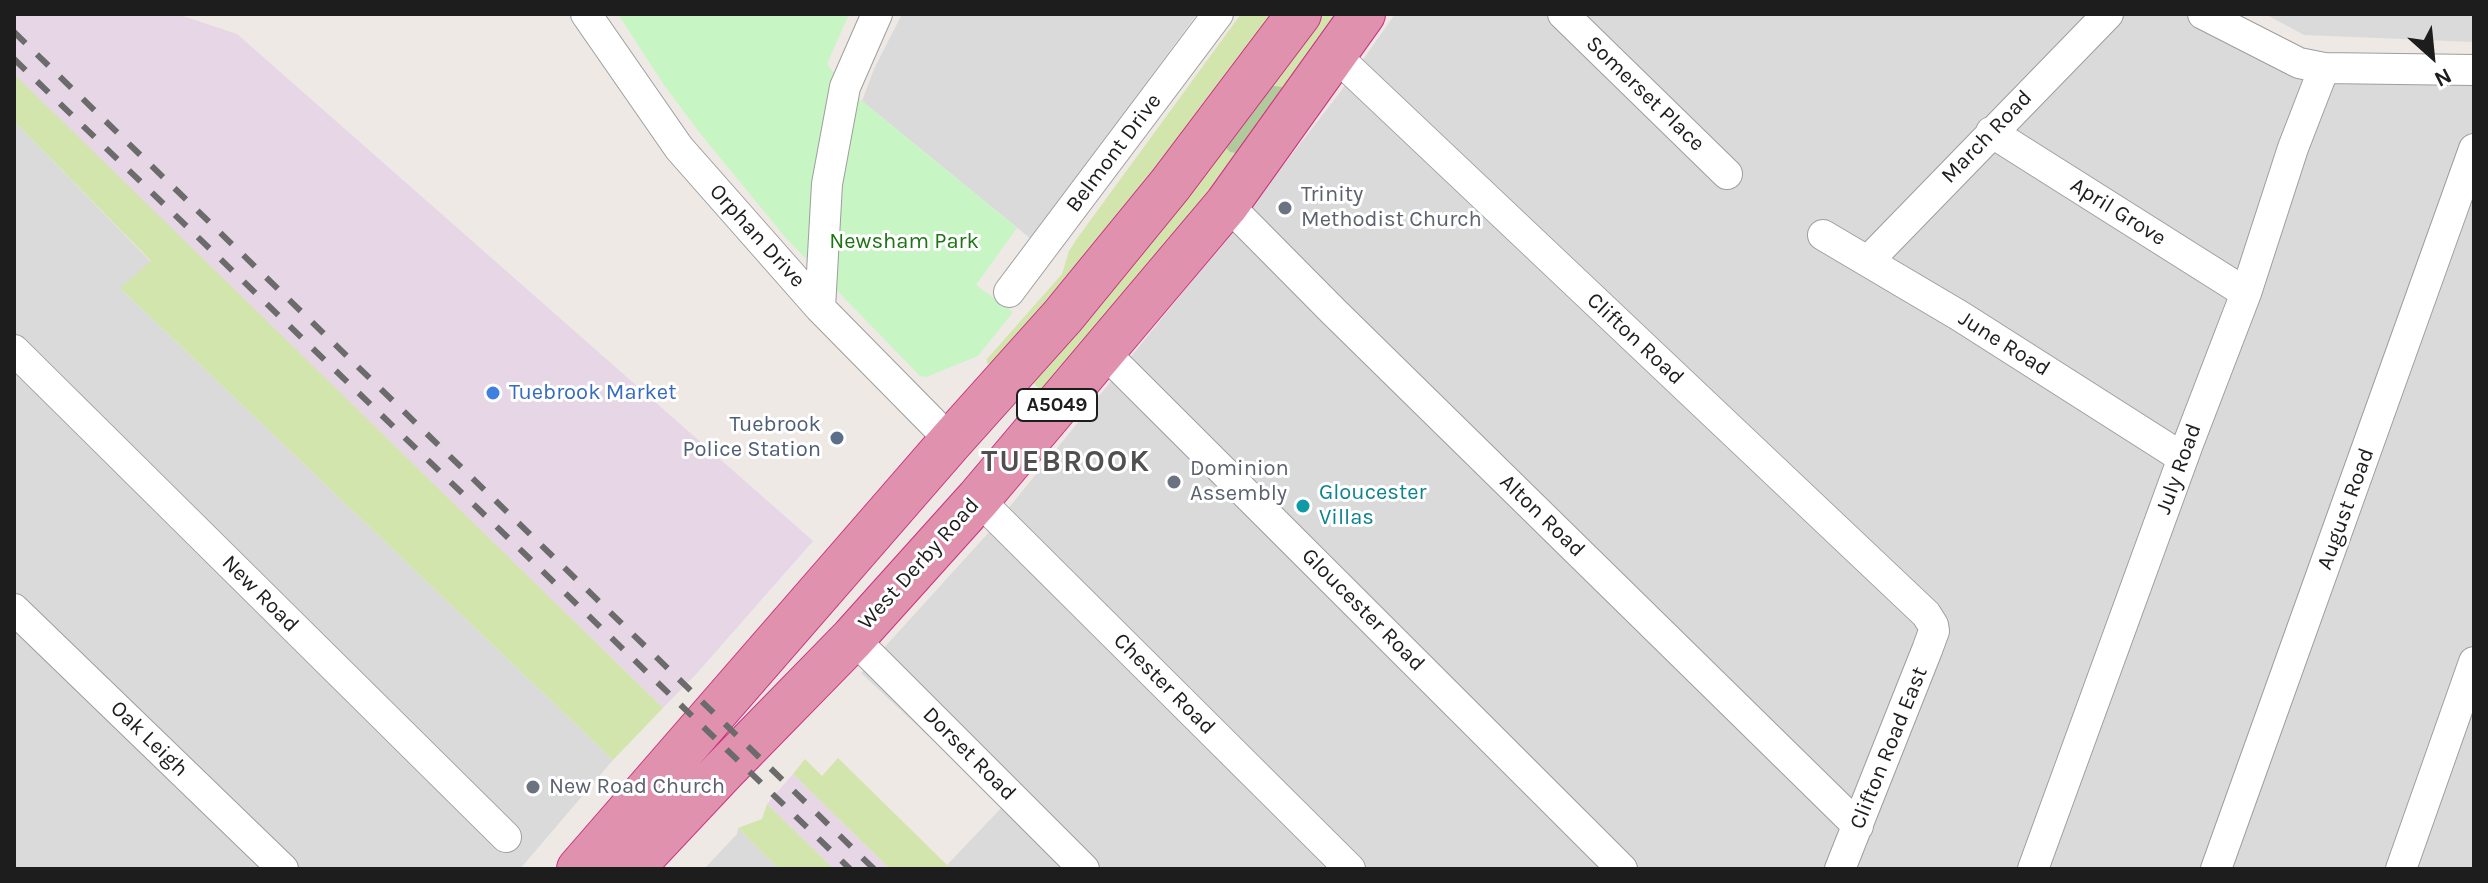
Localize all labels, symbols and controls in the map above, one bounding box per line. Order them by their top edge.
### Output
north arrow [2392,16,2472,96]
street label: Somerset Place [1580,31,1710,157]
text: N [2430,62,2456,93]
street label: March Road [1936,85,2038,189]
street label: Belmont Drive [1061,88,1167,218]
street label: April Grove [2065,172,2171,252]
street label: Orphan Drive [704,179,810,293]
place label: Trinity Methodist Church [1301,182,1482,234]
marker: Trinity Methodist Church [1276,199,1294,217]
park label: Newsham Park [829,229,979,255]
street label: Clifton Road [1581,287,1689,391]
street label: June Road [1953,306,2055,382]
place label: Tuebrook Market [509,380,676,406]
marker: Tuebrook Market [484,384,502,402]
road number: A5049 [1017,389,1097,421]
place label: Tuebrook Police Station [682,412,821,464]
street label: July Road [2150,420,2208,518]
marker: Tuebrook Police Station [828,429,846,447]
district label: TUEBROOK [981,444,1151,480]
street label: August Road [2312,445,2380,573]
place label: Dominion Assembly [1190,456,1289,508]
street label: Alton Road [1494,469,1590,563]
marker: Dominion Assembly [1165,473,1183,491]
place label: Gloucester Villas [1319,480,1426,532]
street label: West Derby Road [853,493,985,635]
marker: Gloucester Villas [1294,497,1312,515]
street label: Gloucester Road [1296,543,1430,677]
street label: New Road [216,550,304,638]
street label: Chester Road [1108,628,1220,740]
street label: Clifton Road East [1844,663,1934,833]
street label: Oak Leigh [105,696,193,782]
street label: Dorset Road [917,702,1021,806]
place label: New Road Church [549,774,725,800]
marker: New Road Church [524,778,542,796]

